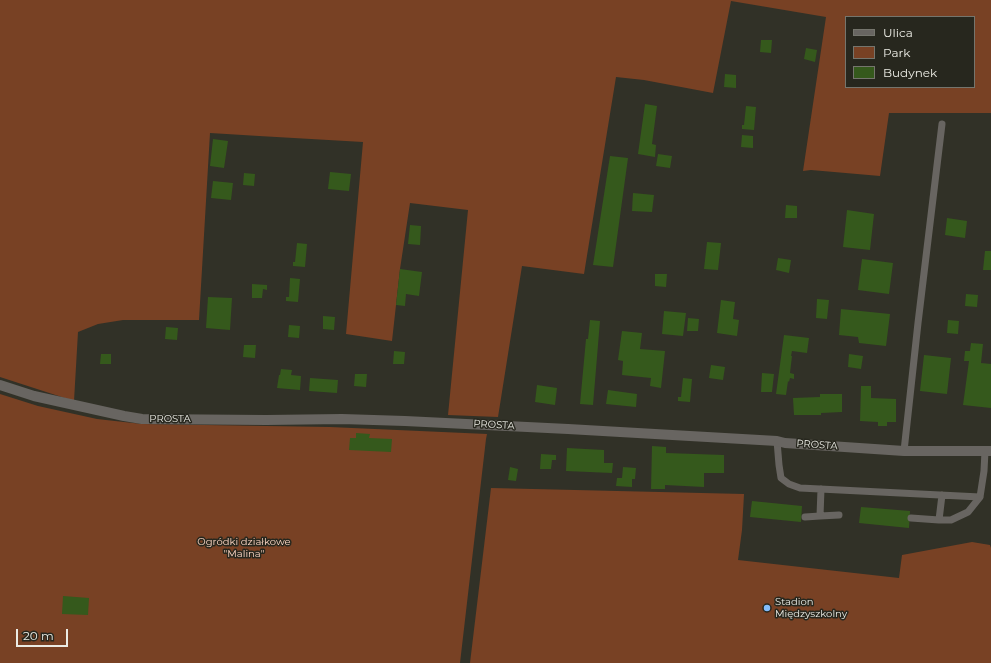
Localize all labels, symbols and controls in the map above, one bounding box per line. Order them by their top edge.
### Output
legend [845,16,975,88]
text: Ulica [883,25,913,40]
text: Park [883,45,910,60]
text: Budynek [883,65,937,80]
street label: PROSTA [149,413,191,425]
street label: PROSTA [473,418,515,432]
street label: PROSTA [796,438,838,452]
park label: Ogródki działkowe "Malina" [197,536,291,560]
place label: Stadion Międzyszkolny [775,596,847,620]
marker: Stadion Międzyszkolny [762,603,772,613]
scale bar [18,621,70,647]
text: 20 m [23,628,54,643]

